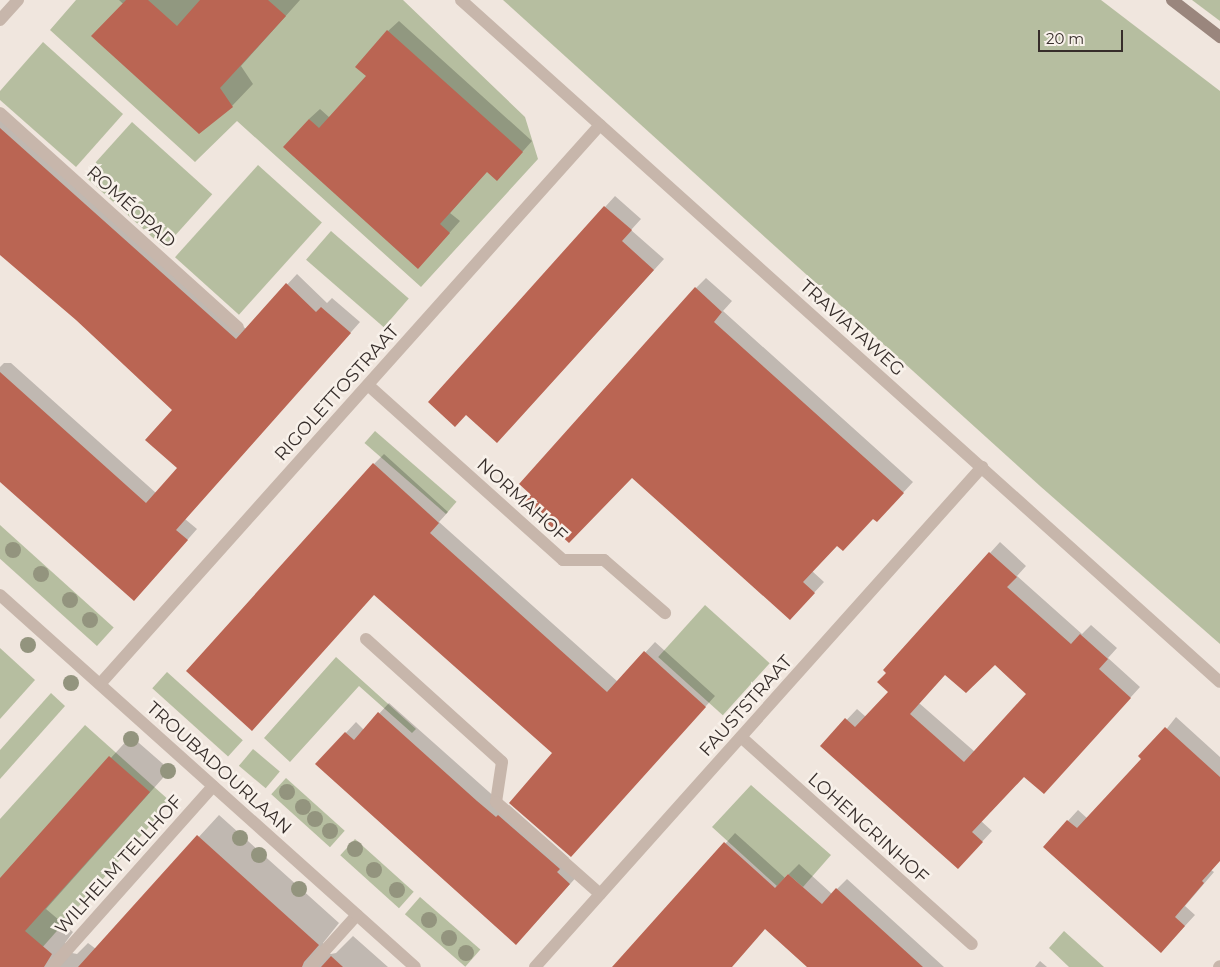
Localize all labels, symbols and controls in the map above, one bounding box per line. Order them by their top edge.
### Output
scale bar [1040,20,1125,52]
text: 20 m [1046,29,1084,48]
street label: ROMÉOPAD [82,161,180,253]
street label: TRAVIATAWEG [795,275,909,381]
street label: RIGOLETTOSTRAAT [270,320,404,466]
street label: NORMAHOF [472,454,572,546]
street label: FAUSTSTRAAT [695,651,797,761]
street label: TROUBADOURLAAN [142,697,296,839]
street label: LOHENGRINHOF [803,768,933,888]
street label: WILHELM TELLHOF [51,791,187,939]

